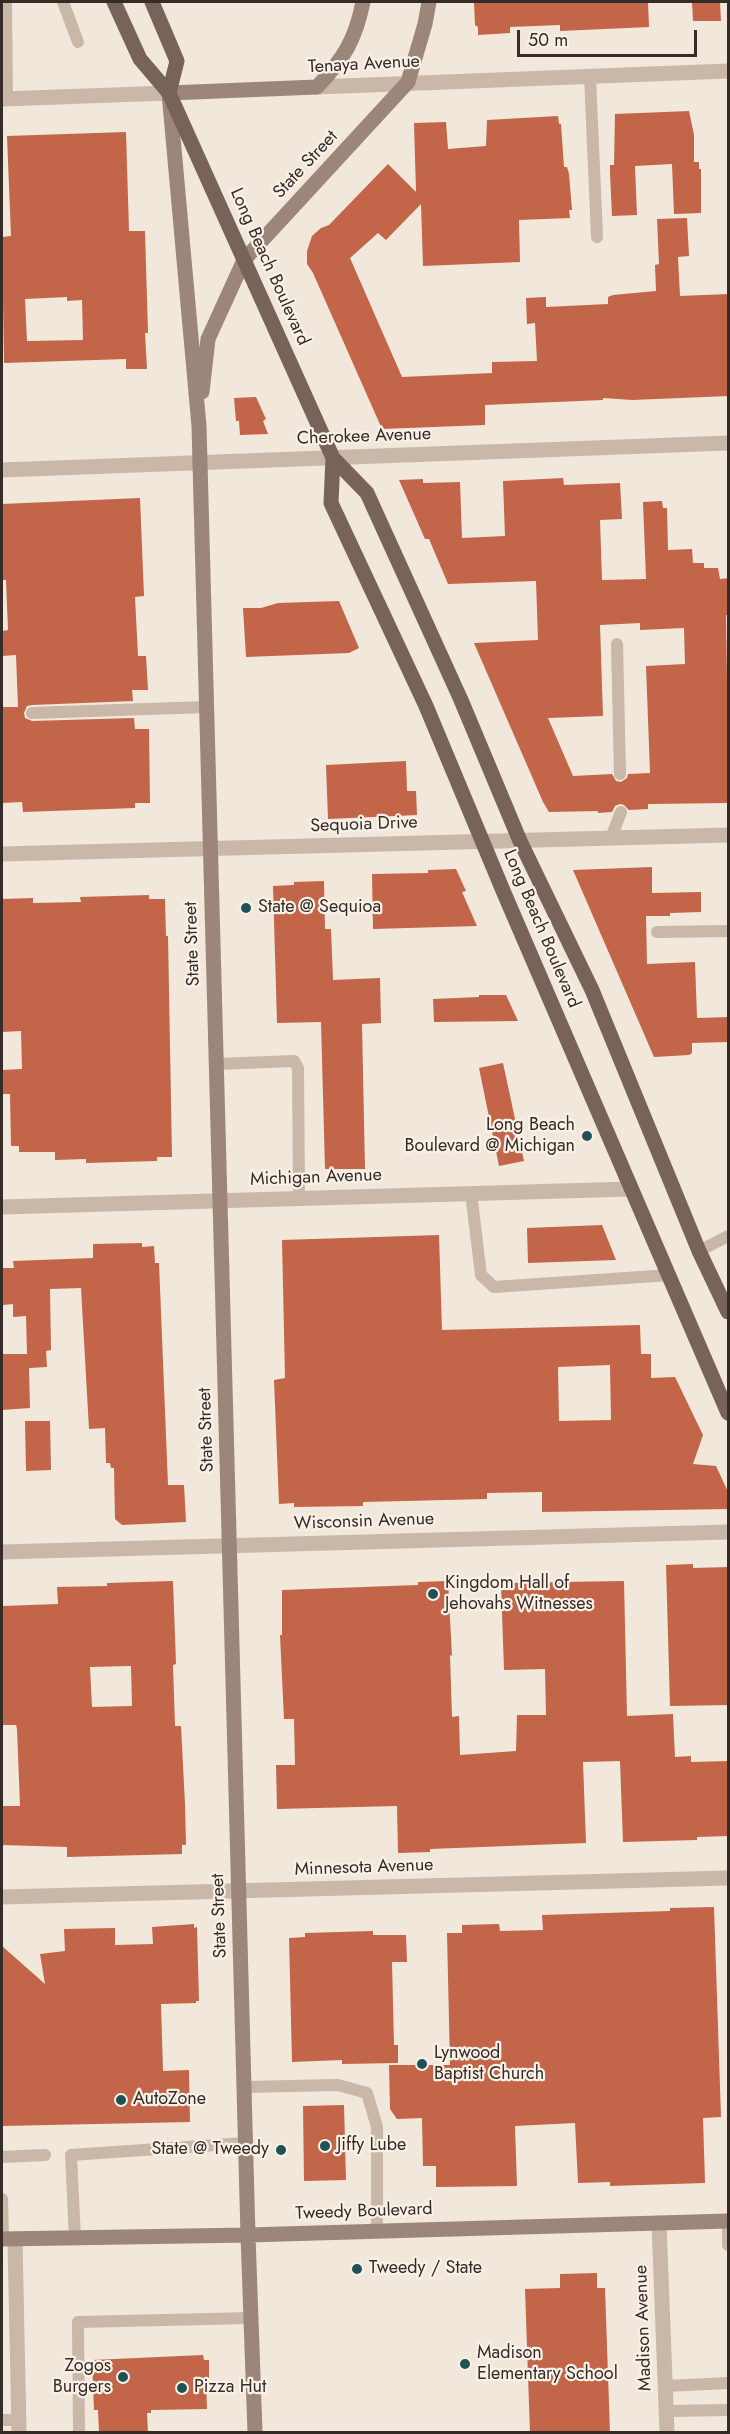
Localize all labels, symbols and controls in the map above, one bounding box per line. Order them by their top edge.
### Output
scale bar [520,18,700,56]
text: 50 m [528,27,568,53]
street label: Tenaya Avenue [308,51,420,79]
street label: State Street [269,127,343,203]
street label: Long Beach Boulevard [225,185,313,349]
street label: Cherokee Avenue [296,424,432,450]
street label: Sequoia Drive [310,812,418,838]
street label: Long Beach Boulevard [498,847,584,1011]
place label: State @ Sequioa [258,897,381,919]
street label: State Street [181,901,205,987]
marker: State @ Sequioa [239,901,253,915]
place label: Long Beach Boulevard @ Michigan [405,1115,575,1158]
marker: Long Beach Boulevard @ Michigan [580,1129,594,1143]
street label: Michigan Avenue [250,1165,382,1191]
street label: State Street [195,1387,219,1473]
street label: Wisconsin Avenue [293,1509,435,1535]
place label: Kingdom Hall of Jehovahs Witnesses [445,1573,593,1616]
marker: Kingdom Hall of Jehovahs Witnesses [426,1587,440,1601]
street label: Minnesota Avenue [294,1855,434,1881]
street label: State Street [208,1873,232,1959]
place label: Lynwood Baptist Church [434,2043,544,2086]
marker: Lynwood Baptist Church [415,2057,429,2071]
place label: AutoZone [133,2089,206,2111]
marker: AutoZone [114,2093,128,2107]
place label: Jiffy Lube [337,2135,406,2157]
place label: State @ Tweedy [151,2139,269,2161]
marker: Jiffy Lube [318,2139,332,2153]
marker: State @ Tweedy [274,2143,288,2157]
street label: Tweedy Boulevard [295,2199,433,2225]
place label: Tweedy / State [369,2258,482,2280]
marker: Tweedy / State [350,2262,364,2276]
street label: Madison Avenue [631,2265,657,2391]
place label: Madison Elementary School [477,2343,618,2386]
place label: Zogos Burgers [53,2356,111,2398]
marker: Madison Elementary School [458,2357,472,2371]
marker: Zogos Burgers [116,2370,130,2384]
place label: Pizza Hut [194,2377,266,2399]
marker: Pizza Hut [175,2381,189,2395]

